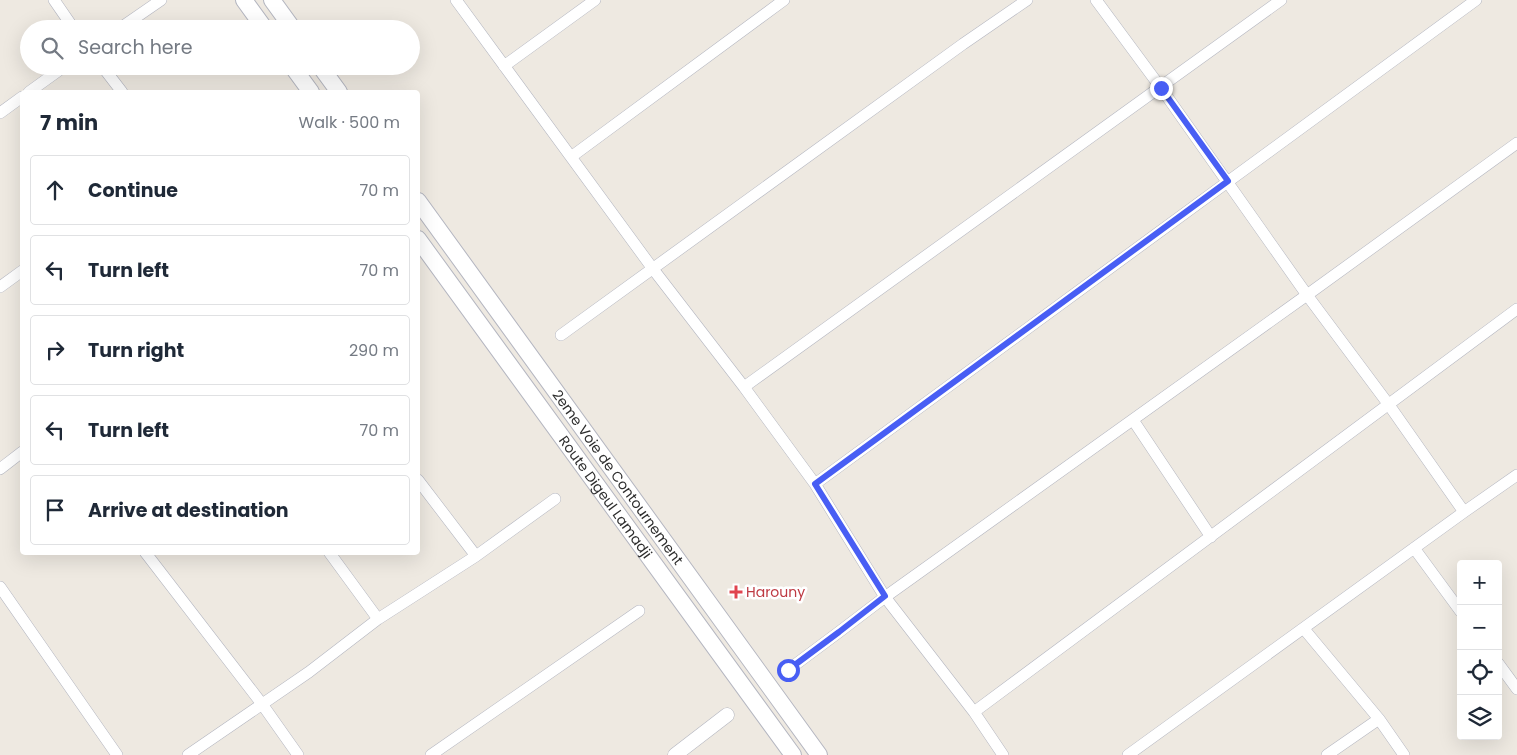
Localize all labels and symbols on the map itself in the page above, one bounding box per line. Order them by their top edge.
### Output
route end [1150,77,1173,100]
street label: 2eme Voie de Contournement [548,386,688,569]
street label: Route Digeul Lamadji [554,432,657,563]
place label: Harouny [746,582,805,602]
marker: Harouny [730,586,742,598]
route start [777,659,800,682]

